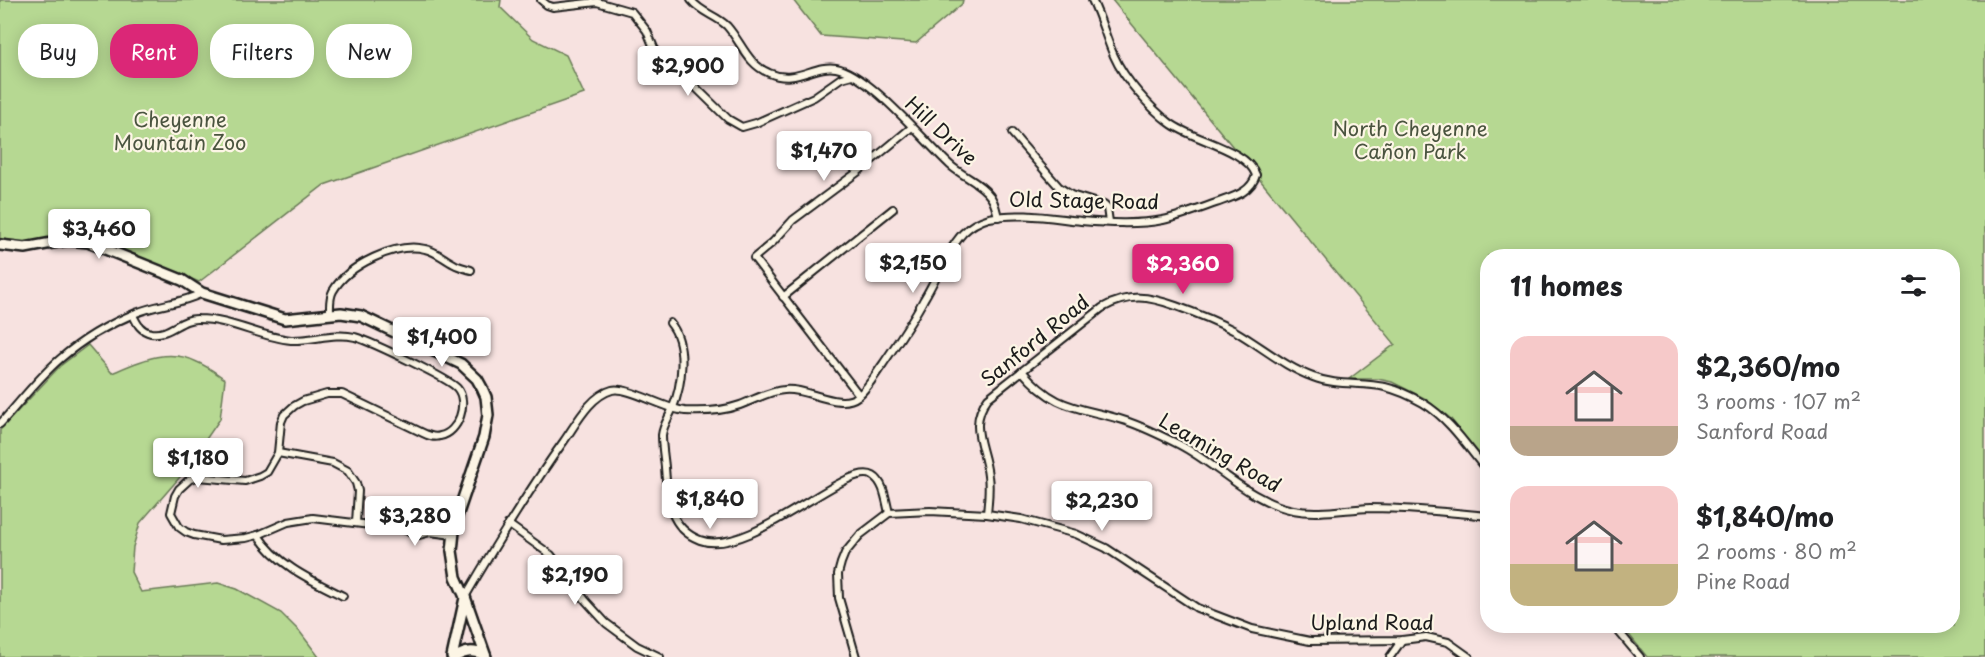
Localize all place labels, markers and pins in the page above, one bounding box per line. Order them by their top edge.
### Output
pin: $2,900 [639,46,737,97]
pin: $1,470 [775,131,873,182]
pin: $3,460 [50,209,148,260]
pin: $2,150 [864,243,962,294]
pin: $2,360 [1134,244,1232,295]
pin: $1,400 [393,317,491,368]
pin: $1,180 [149,438,247,489]
pin: $1,840 [661,479,759,530]
pin: $2,230 [1053,481,1151,532]
pin: $3,280 [366,496,464,547]
pin: $2,190 [526,555,624,606]

